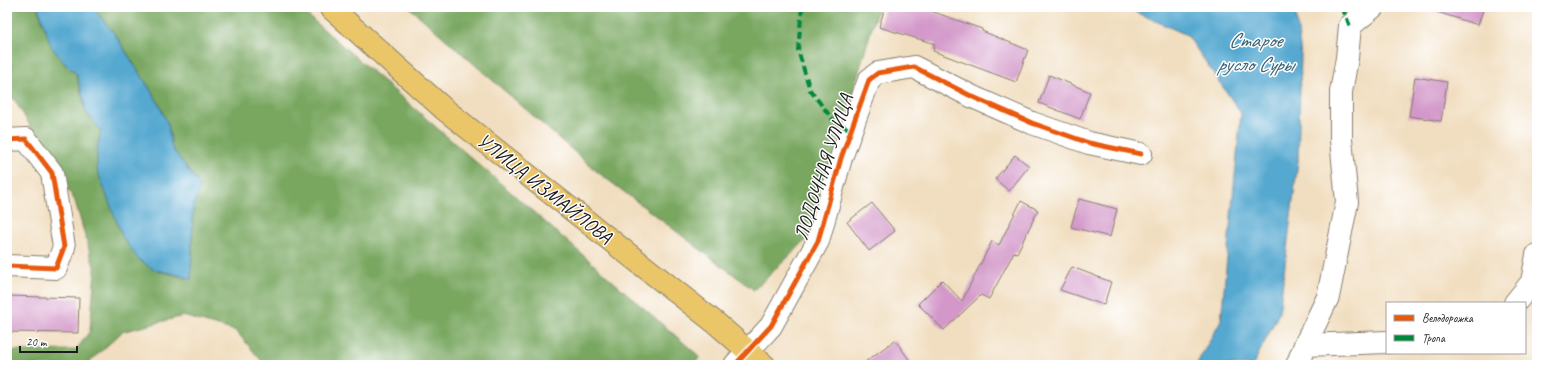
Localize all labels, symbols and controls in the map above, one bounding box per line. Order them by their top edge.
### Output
water label: Старое русло Суры [1216,27,1297,77]
street label: ЛОДОЧНАЯ УЛИЦА [788,90,859,243]
street label: УЛИЦА ИЗМАЙЛОВА [472,128,618,250]
legend [1386,302,1526,354]
text: Велодорожка [1422,310,1474,326]
scale bar [20,328,77,354]
text: Тропа [1422,330,1446,346]
text: 20 m [26,334,48,350]

